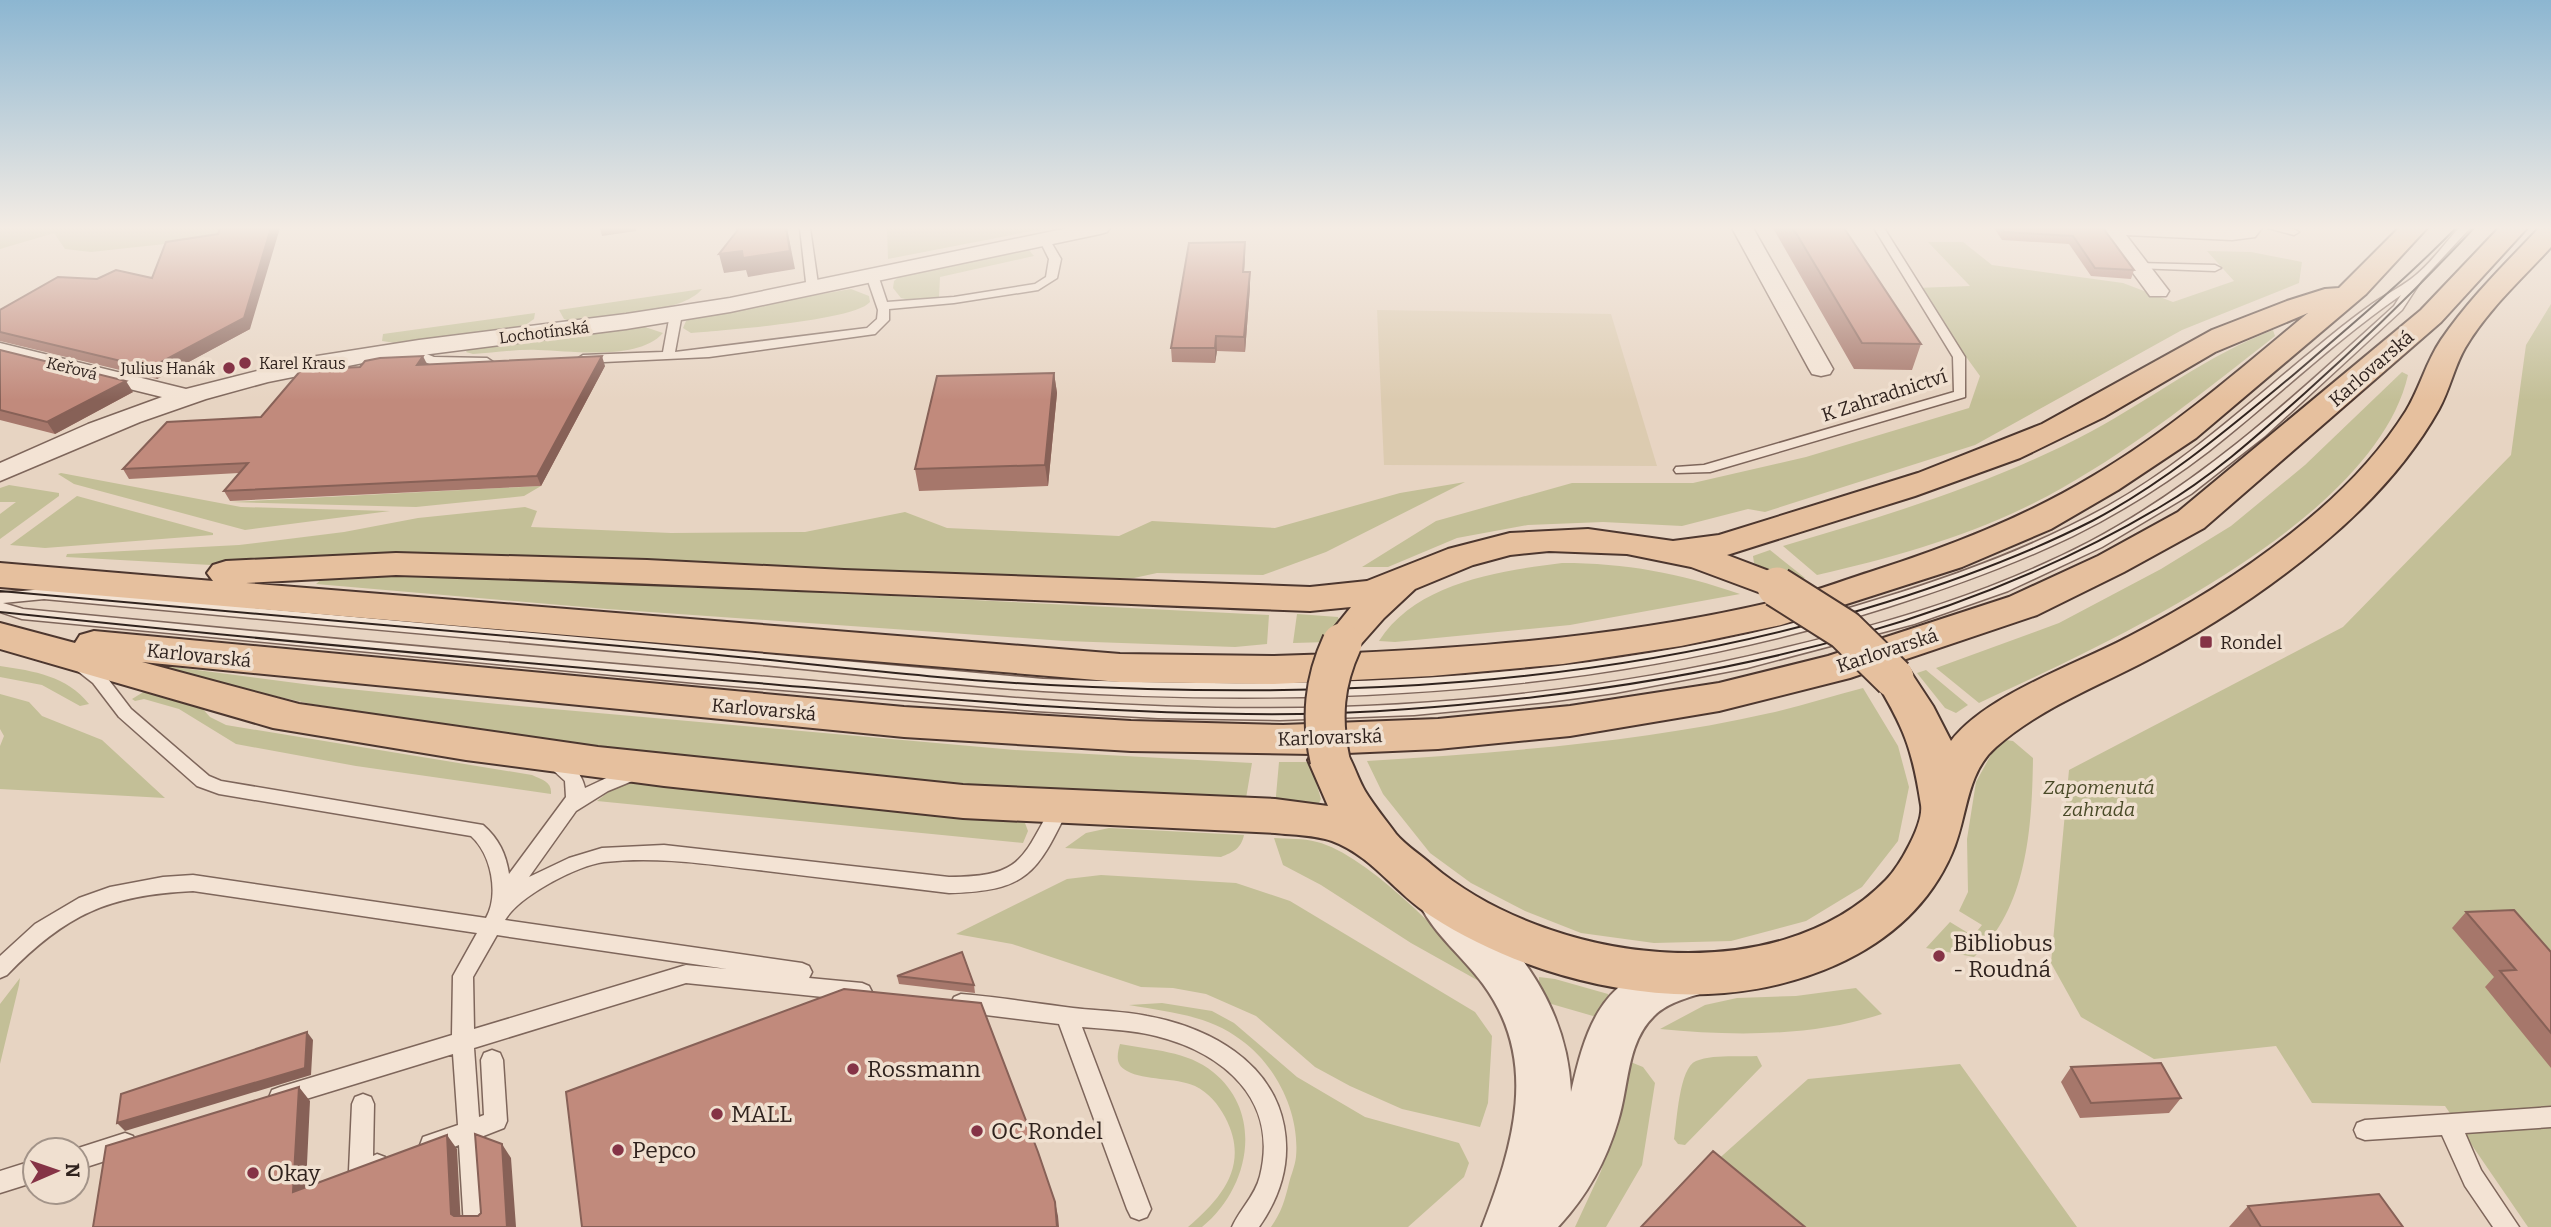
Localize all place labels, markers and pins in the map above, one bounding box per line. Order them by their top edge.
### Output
place label: Karel Kraus [259,354,346,373]
marker: Karel Kraus [237,355,253,371]
place label: Julius Hanák [120,359,215,378]
marker: Julius Hanák [221,360,237,376]
place label: Rondel [2220,631,2282,654]
marker: Rondel [2198,634,2214,650]
place label: Bibliobus - Roudná [1953,929,2053,983]
marker: Bibliobus - Roudná [1931,948,1947,964]
place label: Rossmann [867,1055,981,1083]
marker: Rossmann [845,1061,861,1077]
place label: MALL [731,1100,792,1128]
marker: MALL [709,1106,725,1122]
place label: OC Rondel [991,1117,1103,1145]
marker: OC Rondel [969,1123,985,1139]
place label: Pepco [632,1136,696,1164]
marker: Pepco [610,1142,626,1158]
place label: Okay [267,1159,321,1187]
marker: Okay [245,1165,261,1181]

